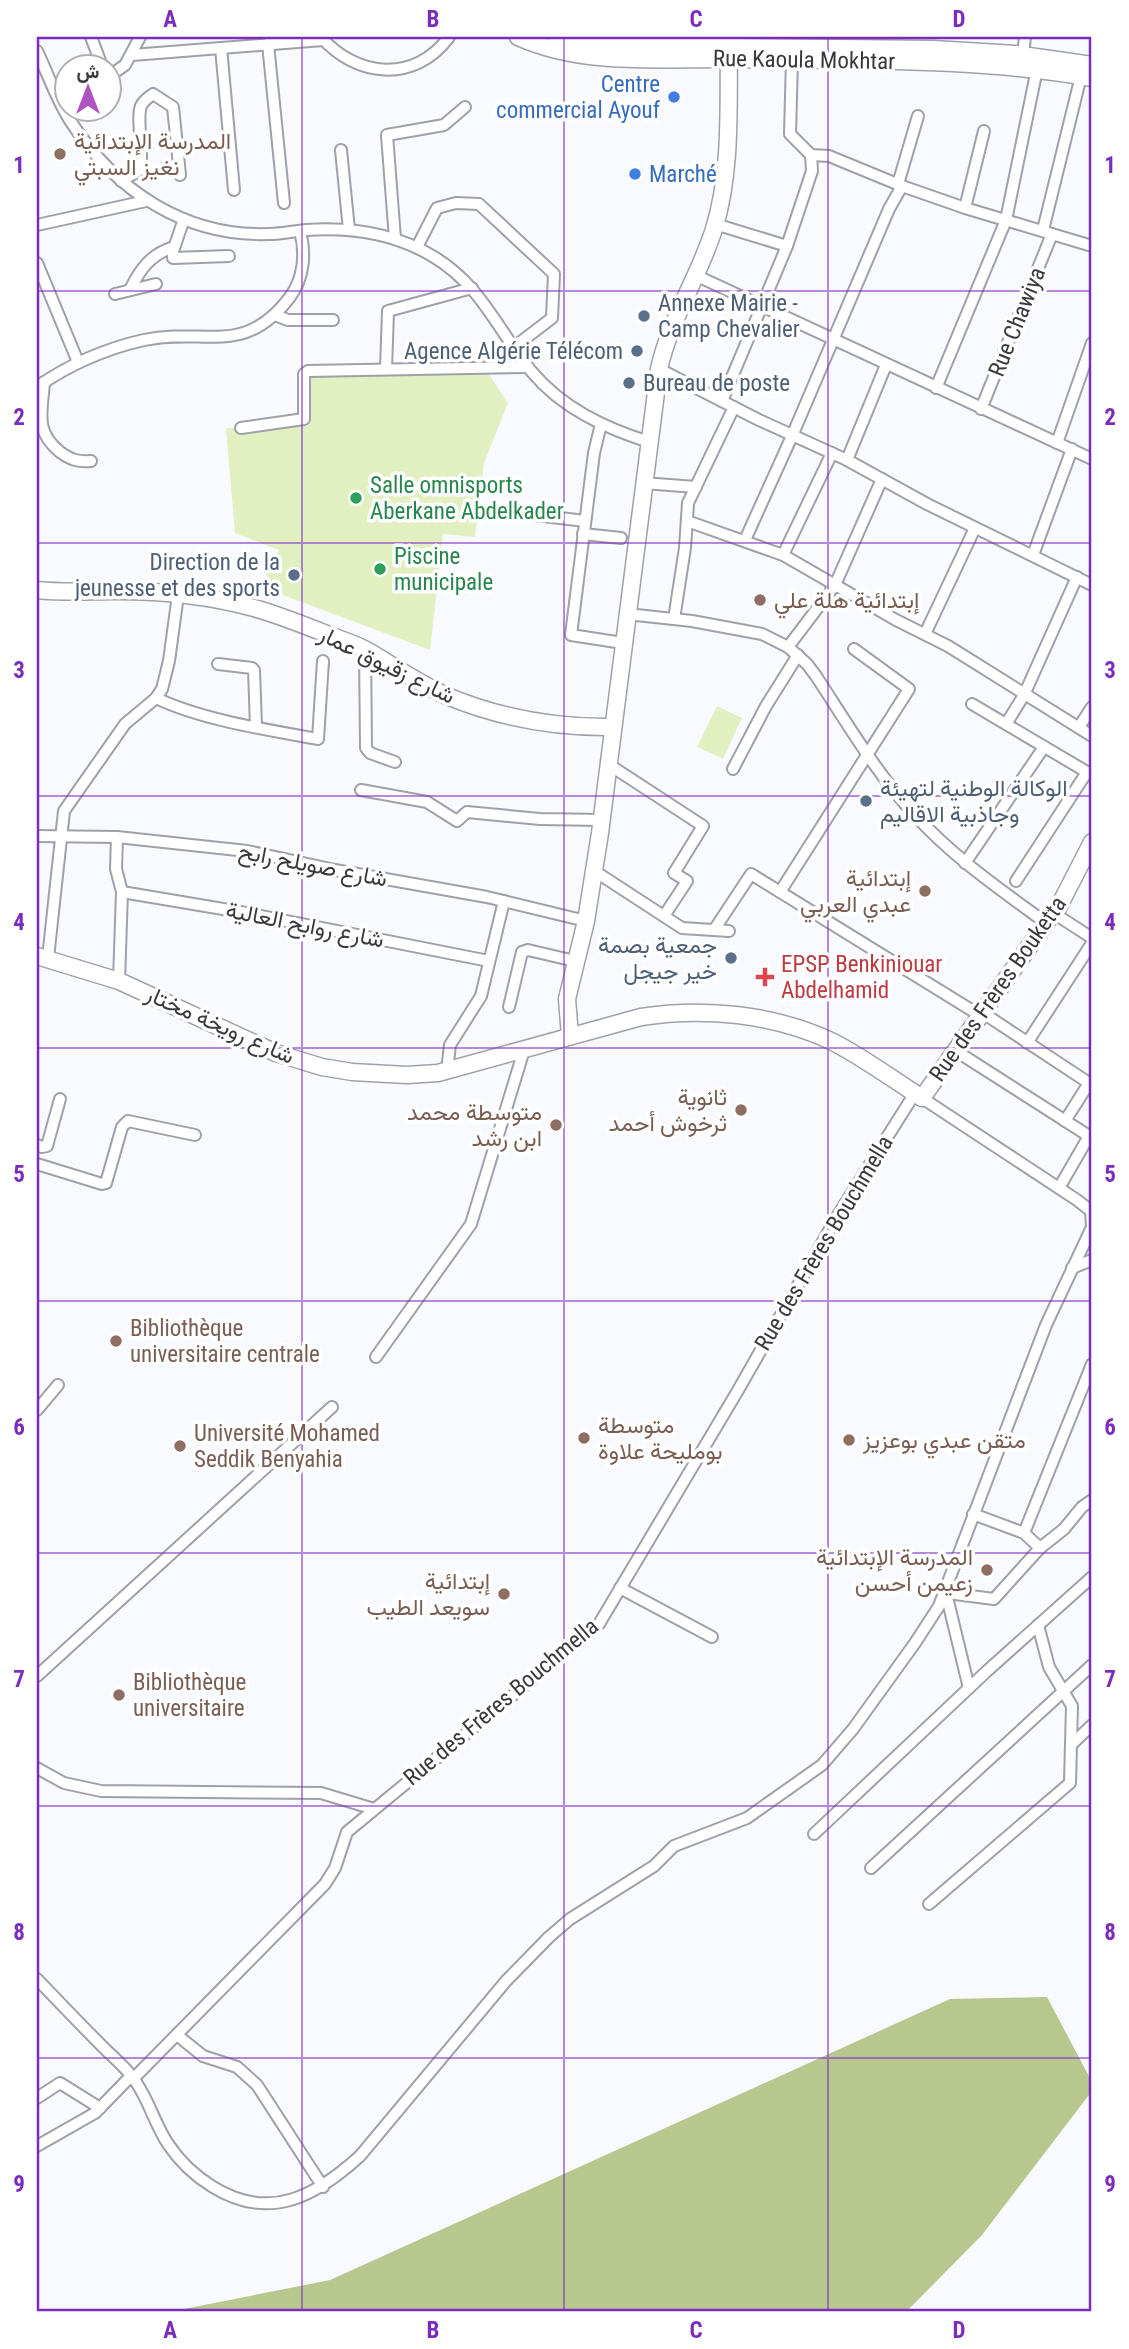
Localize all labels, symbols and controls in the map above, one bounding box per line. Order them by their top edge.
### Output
text: A [163,6,177,33]
text: B [427,6,439,33]
text: C [689,6,703,33]
text: D [953,6,966,33]
street label: Rue Kaoula Mokhtar [713,45,895,75]
north arrow [52,52,122,122]
text: ش [77,60,100,83]
place label: Centre commercial Ayouf [496,71,661,124]
marker: Centre commercial Ayouf [666,89,682,105]
place label: المدرسة الإبتدائية نغيز السبتي [74,128,231,186]
marker: المدرسة الإبتدائية نغيز السبتي [52,146,68,162]
text: 1 [13,152,25,179]
text: 1 [1104,152,1116,179]
place label: Marché [649,161,717,188]
marker: Marché [627,166,643,182]
street label: Rue Chawiya [983,264,1051,380]
place label: Annexe Mairie - Camp Chevalier [658,290,800,343]
marker: Annexe Mairie - Camp Chevalier [636,308,652,324]
place label: Agence Algérie Télécom [404,338,623,365]
marker: Agence Algérie Télécom [629,343,645,359]
place label: Bureau de poste [643,370,790,397]
marker: Bureau de poste [621,375,637,391]
text: 2 [13,404,25,431]
text: 2 [1104,404,1116,431]
place label: Salle omnisports Aberkane Abdelkader [370,472,564,525]
marker: Salle omnisports Aberkane Abdelkader [348,490,364,506]
place label: Piscine municipale [394,543,493,596]
place label: Direction de la jeunesse et des sports [74,549,280,602]
marker: Piscine municipale [372,561,388,577]
marker: Direction de la jeunesse et des sports [286,567,302,583]
place label: إبتدائية هلة علي [774,587,919,619]
marker: إبتدائية هلة علي [752,592,768,608]
street label: شارع زقيوق عمار [313,620,460,711]
text: 3 [13,657,25,684]
text: 3 [1104,657,1116,684]
place label: الوكالة الوطنية لتهيئة وجاذبية الاقاليم [880,775,1068,829]
marker: الوكالة الوطنية لتهيئة وجاذبية الاقاليم [858,793,874,809]
street label: شارع صويلح رابح [236,837,390,895]
place label: إبتدائية عبدي العربي [800,865,911,923]
marker: إبتدائية عبدي العربي [917,883,933,899]
street label: Rue des Frères Bouketta [924,891,1072,1087]
street label: شارع روابح العالية [223,896,386,956]
text: 4 [13,909,25,936]
text: 4 [1104,909,1116,936]
place label: جمعية بصمة خير جيجل [598,932,717,986]
marker: جمعية بصمة خير جيجل [723,950,739,966]
place label: EPSP Benkiniouar Abdelhamid [781,951,942,1004]
marker: EPSP Benkiniouar Abdelhamid [755,967,775,987]
street label: شارع رويخة مختار [140,980,299,1072]
place label: ثانوية ثرخوش أحمد [609,1084,727,1138]
place label: متوسطة محمد ابن رشد [407,1099,542,1153]
marker: ثانوية ثرخوش أحمد [733,1102,749,1118]
marker: متوسطة محمد ابن رشد [548,1117,564,1133]
street label: Rue des Frères Bouchmella [749,1131,899,1355]
text: 5 [13,1161,25,1188]
text: 5 [1104,1161,1116,1188]
place label: Bibliothèque universitaire centrale [130,1315,320,1368]
marker: Bibliothèque universitaire centrale [108,1333,124,1349]
place label: متوسطة بومليحة علاوة [598,1412,723,1466]
text: 6 [13,1414,25,1441]
text: 6 [1104,1414,1116,1441]
place label: Université Mohamed Seddik Benyahia [194,1420,380,1473]
place label: متقن عبدي بوعزيز [862,1427,1026,1459]
marker: متوسطة بومليحة علاوة [576,1430,592,1446]
marker: متقن عبدي بوعزيز [841,1432,857,1448]
marker: Université Mohamed Seddik Benyahia [172,1438,188,1454]
place label: المدرسة الإبتدائية زعيمن أحسن [816,1544,973,1598]
marker: المدرسة الإبتدائية زعيمن أحسن [979,1562,995,1578]
place label: إبتدائية سويعد الطيب [367,1568,490,1622]
marker: إبتدائية سويعد الطيب [496,1586,512,1602]
street label: Rue des Frères Bouchmella [398,1613,604,1791]
text: 7 [13,1666,25,1693]
text: 7 [1104,1666,1116,1693]
place label: Bibliothèque universitaire [133,1669,246,1722]
marker: Bibliothèque universitaire [111,1687,127,1703]
text: 8 [13,1919,25,1946]
text: 8 [1104,1919,1116,1946]
text: 9 [13,2171,25,2198]
text: 9 [1104,2171,1116,2198]
text: A [163,2317,177,2344]
text: B [427,2317,439,2344]
text: C [689,2317,703,2344]
text: D [953,2317,966,2344]

